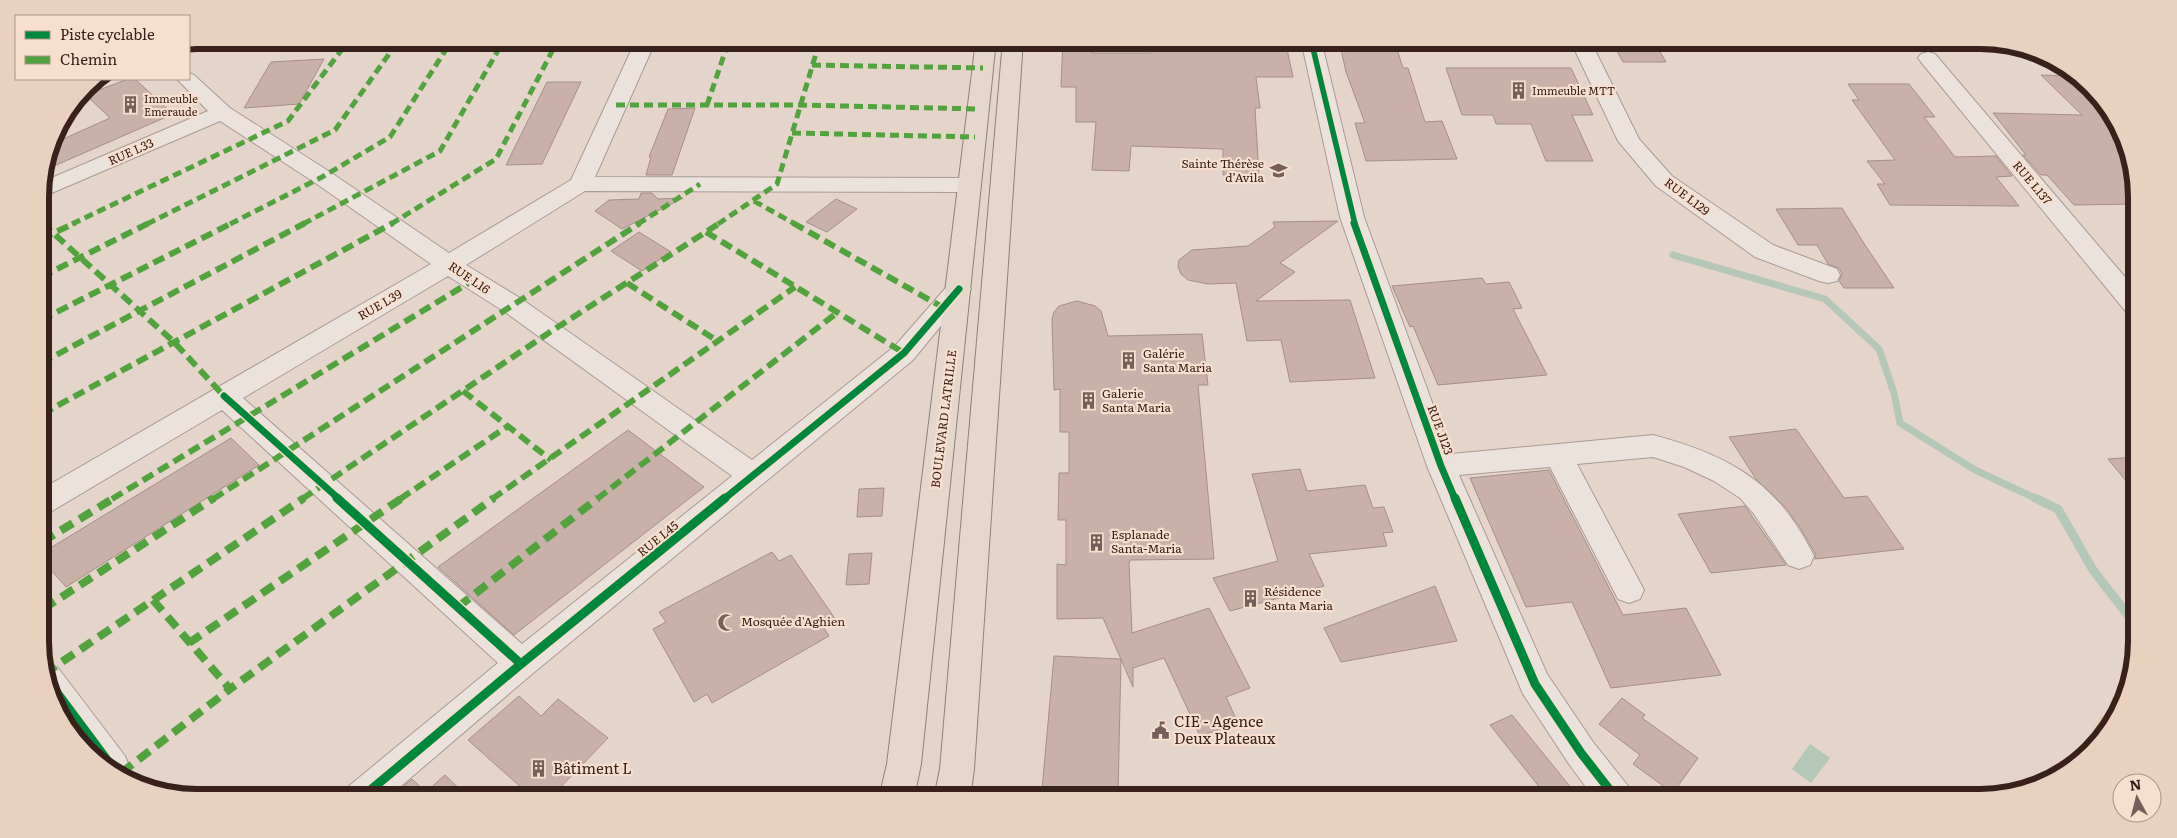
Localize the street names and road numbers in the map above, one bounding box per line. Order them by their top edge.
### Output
street label: RUE L33 [105,133,156,169]
street label: RUE L137 [2009,156,2057,208]
street label: RUE L129 [1661,173,1714,219]
street label: RUE L16 [445,257,494,298]
street label: RUE L39 [354,284,405,324]
street label: BOULEVARD LATRILLE [926,348,960,489]
street label: RUE J123 [1424,402,1458,457]
street label: RUE L45 [633,516,682,560]

